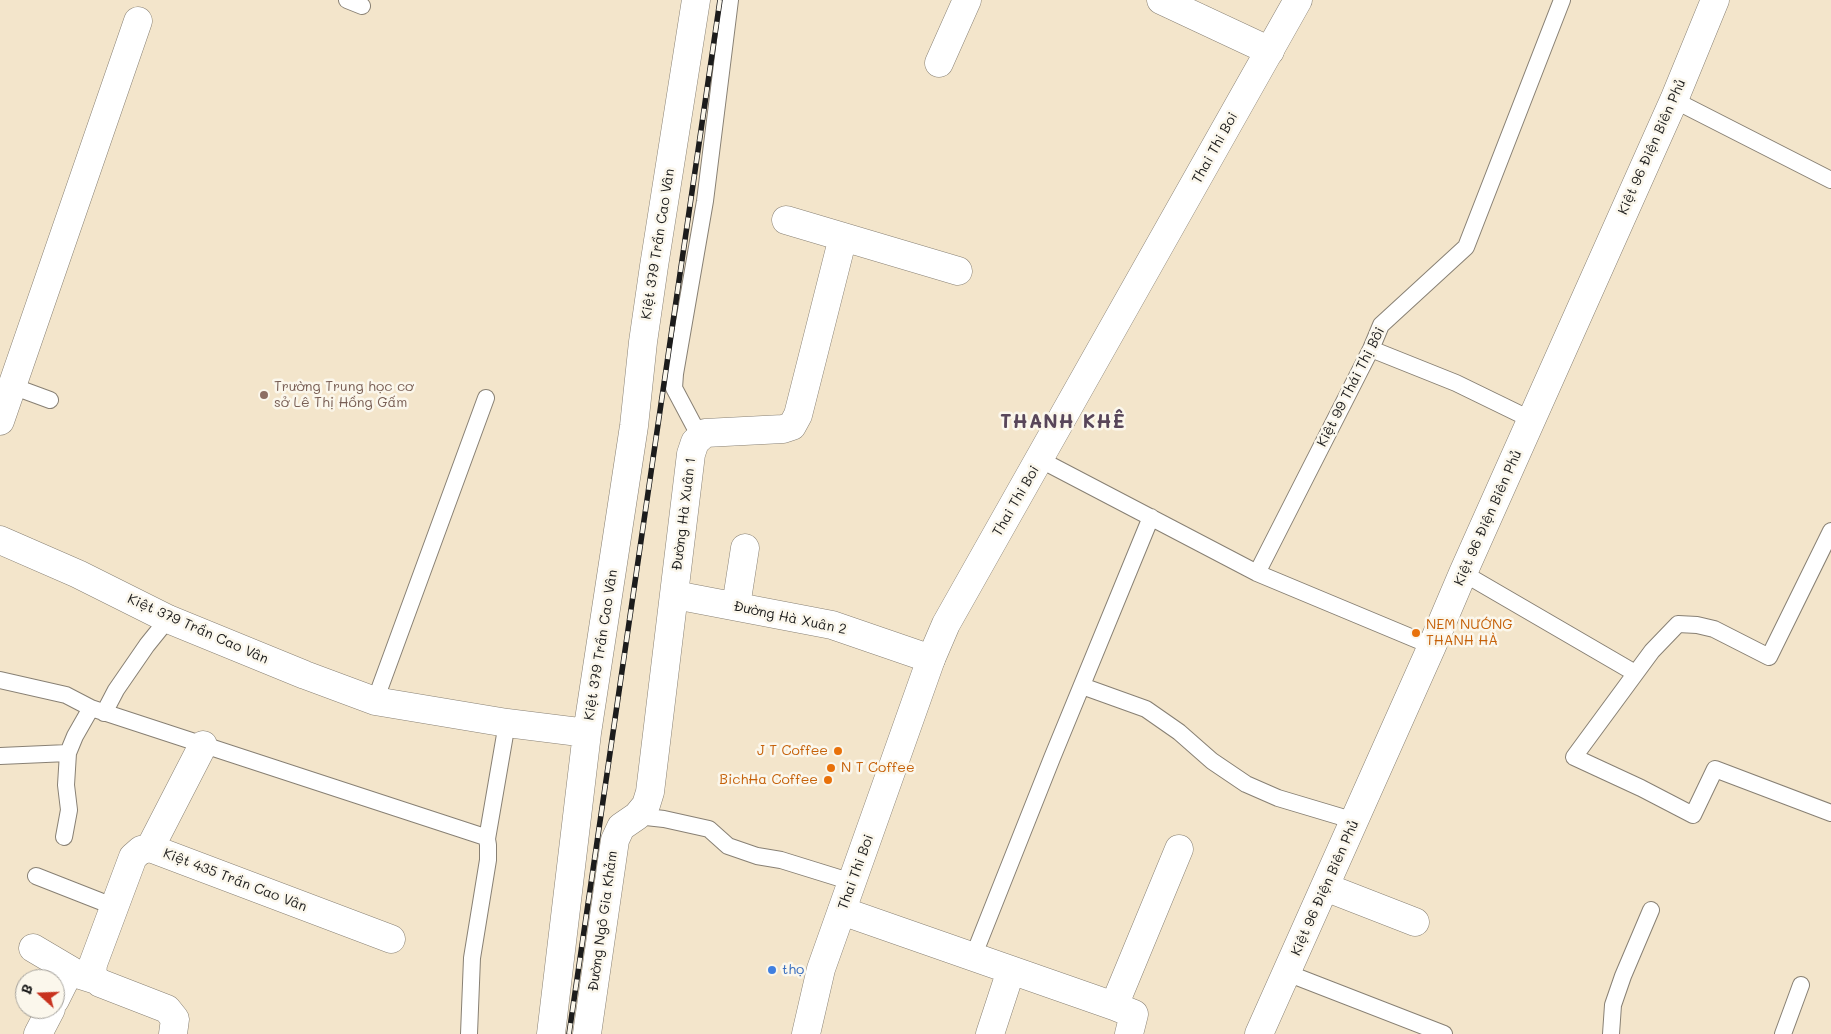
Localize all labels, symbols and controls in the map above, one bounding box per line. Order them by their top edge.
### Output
street label: Kiệt 96 Điện Biên Phủ [1615,77,1689,217]
street label: Thai Thi Boi [1189,109,1241,187]
street label: Kiệt 379 Trần Cao Vân [638,167,678,321]
street label: Kiệt 99 Thái Thị Bôi [1314,324,1388,450]
place label: Trường Trung học cơ sở Lê Thị Hồng Gấm [274,379,413,412]
marker: Trường Trung học cơ sở Lê Thị Hồng Gấm [258,389,270,401]
district label: THANH KHÊ [999,411,1127,433]
street label: Kiệt 96 Điện Biên Phủ [1451,448,1525,588]
street label: Đường Hà Xuân 1 [669,457,699,571]
street label: Thai Thi Boi [989,463,1043,539]
street label: Kiệt 379 Trần Cao Vân [581,568,621,722]
street label: Kiệt 379 Trần Cao Vân [125,590,271,668]
street label: Đường Hà Xuân 2 [732,598,848,638]
place label: NEM NƯỚNG THANH HÀ [1426,617,1513,650]
marker: NEM NƯỚNG THANH HÀ [1410,627,1422,639]
place label: J T Coffee [757,743,828,759]
marker: J T Coffee [832,745,844,757]
place label: N T Coffee [841,760,915,776]
marker: N T Coffee [825,762,837,774]
place label: BichHa Coffee [719,772,818,788]
marker: BichHa Coffee [822,774,834,786]
street label: Kiệt 96 Điện Biên Phủ [1288,818,1362,958]
street label: Thai Thi Boi [835,832,877,912]
street label: Kiệt 435 Trần Cao Vân [161,845,309,915]
street label: Đường Ngô Gia Khảm [585,850,621,992]
place label: thọ [782,962,804,978]
marker: thọ [766,964,778,976]
north arrow [15,969,65,1019]
text: B [16,981,37,997]

